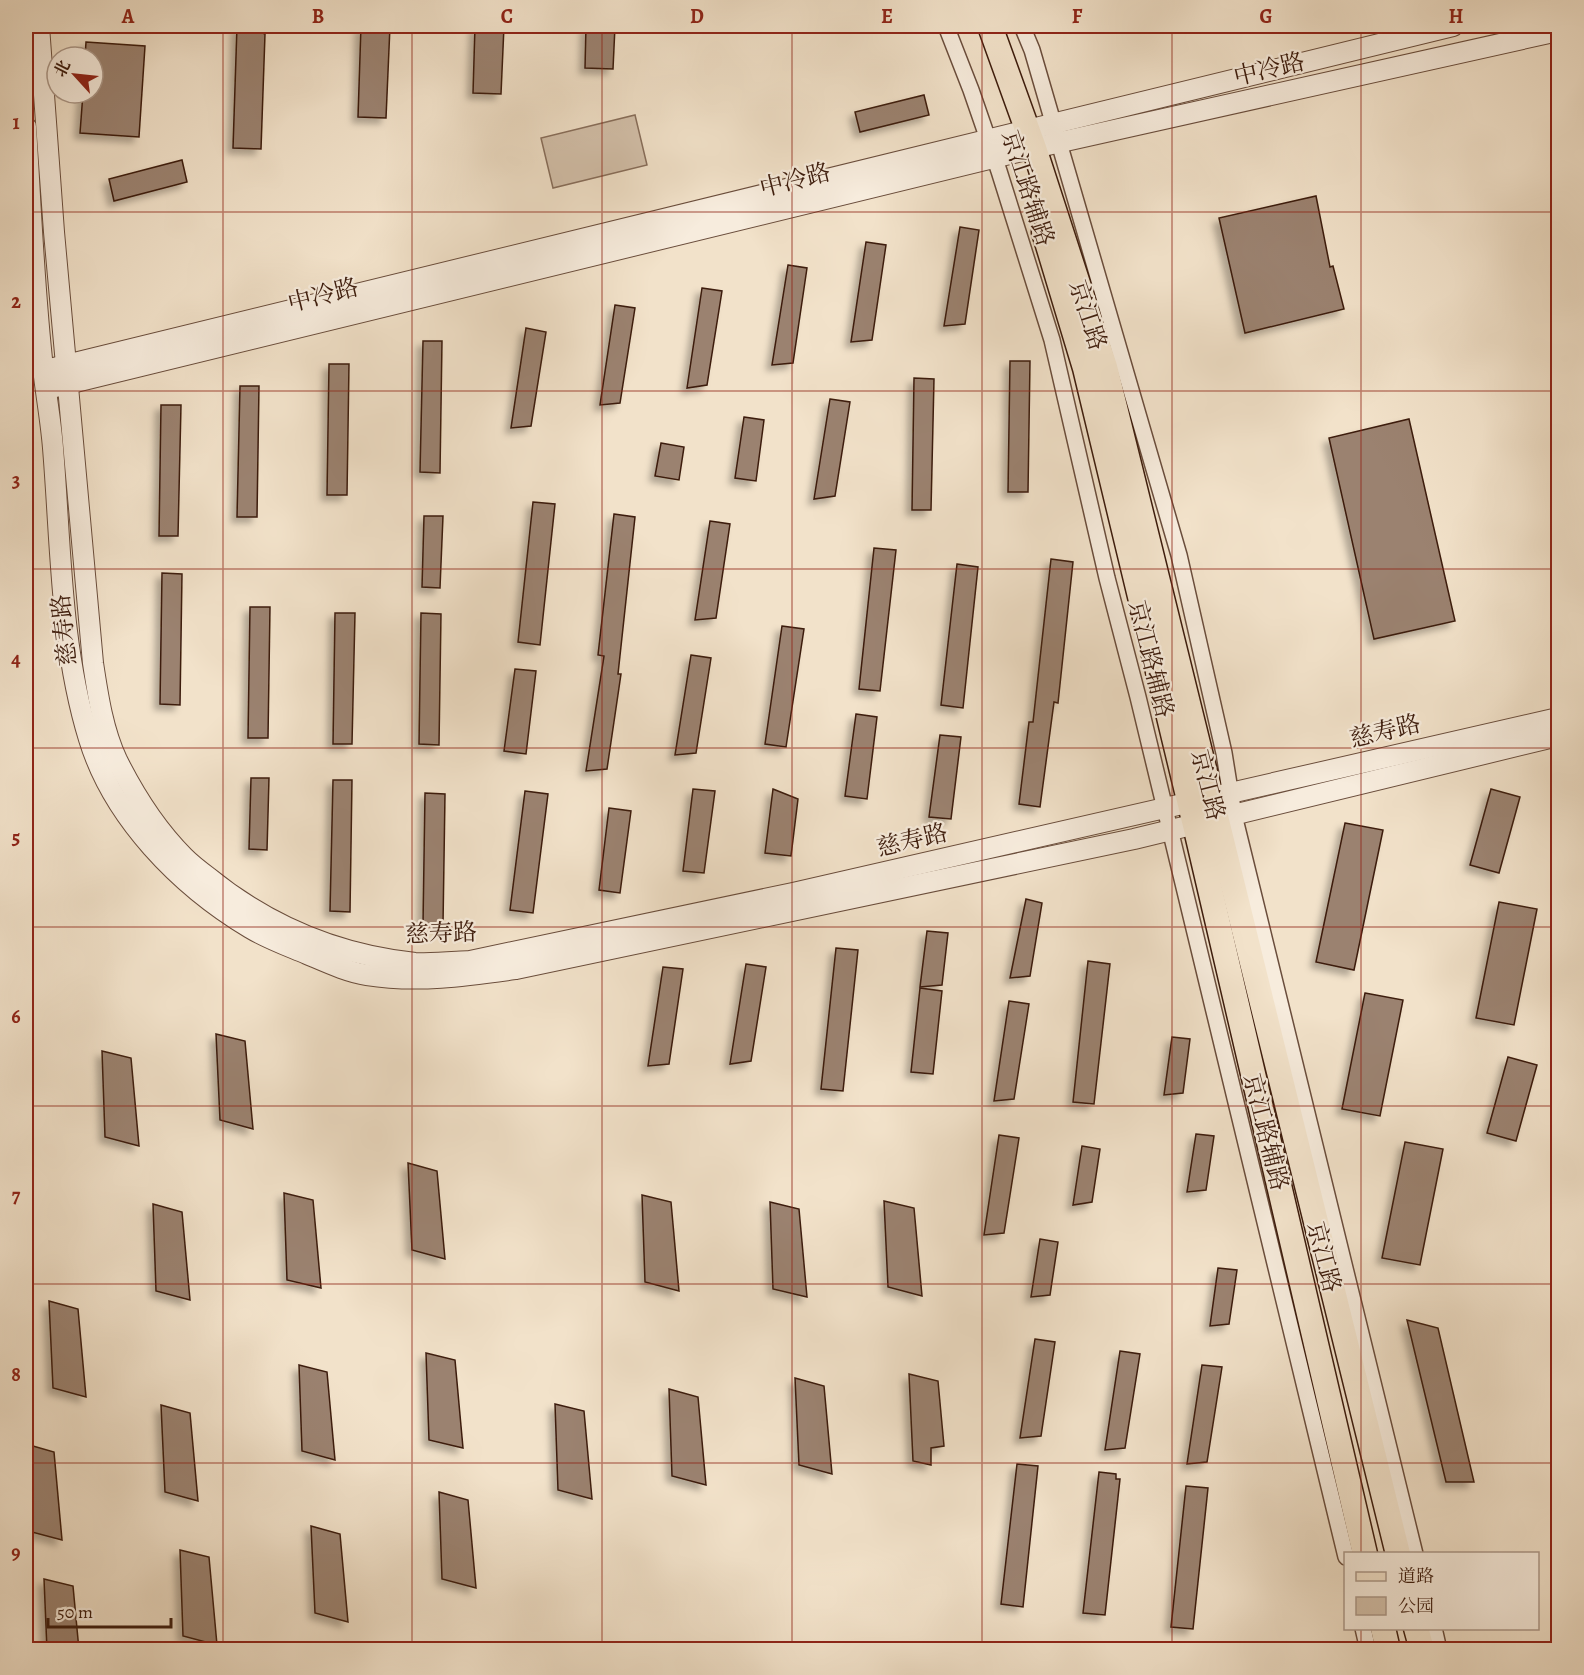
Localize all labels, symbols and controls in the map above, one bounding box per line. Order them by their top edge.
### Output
text: A [121,3,135,30]
text: B [312,3,324,30]
text: C [501,3,513,30]
text: D [690,3,704,30]
text: E [881,3,893,30]
text: F [1072,3,1083,30]
text: G [1259,3,1273,30]
text: H [1449,3,1464,30]
north arrow [45,45,105,105]
street label: 中冷路 [1230,45,1308,93]
text: 北 [49,57,76,81]
text: 1 [12,109,20,136]
street label: 京江路辅路 [994,126,1062,250]
street label: 中冷路 [756,156,834,204]
street label: 中冷路 [284,271,362,319]
street label: 京江路 [1062,276,1114,354]
text: 2 [11,288,21,315]
text: 3 [12,467,20,494]
street label: 慈寿路 [44,593,84,667]
street label: 京江路辅路 [1121,597,1181,721]
text: 4 [11,646,21,673]
street label: 慈寿路 [1346,707,1424,755]
street label: 京江路 [1184,746,1232,824]
street label: 慈寿路 [873,816,951,864]
text: 5 [12,824,20,851]
street label: 慈寿路 [404,916,478,950]
text: 6 [11,1003,21,1030]
street label: 京江路辅路 [1236,1070,1296,1194]
text: 7 [12,1182,21,1209]
street label: 京江路 [1300,1218,1348,1296]
text: 8 [11,1361,21,1388]
text: 9 [11,1539,21,1566]
legend [1344,1552,1539,1630]
text: 道路 [1398,1564,1434,1588]
scale bar [48,1591,171,1629]
text: 公园 [1398,1594,1434,1618]
text: 50 m [57,1600,93,1624]

